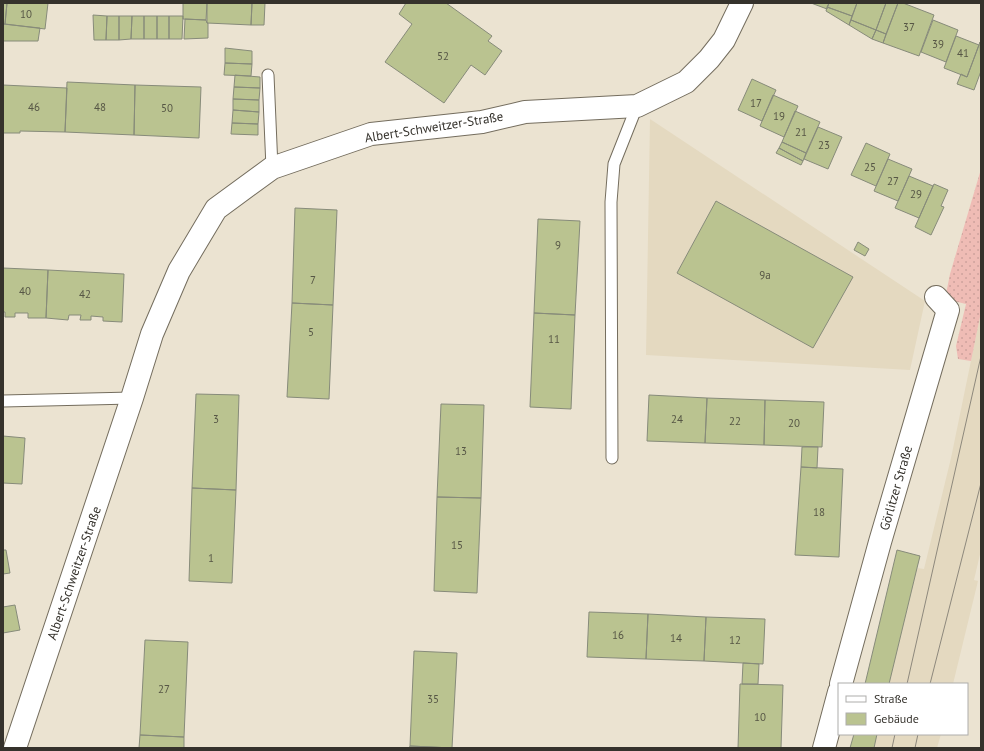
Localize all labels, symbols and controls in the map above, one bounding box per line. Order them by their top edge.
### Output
house number: 10 [20,7,32,21]
house number: 37 [903,20,915,34]
house number: 39 [932,37,944,51]
house number: 41 [957,46,969,60]
house number: 52 [437,49,449,63]
house number: 17 [750,96,762,110]
house number: 46 [28,100,40,114]
house number: 48 [94,100,106,114]
house number: 50 [161,101,173,115]
street label: Albert-Schweitzer-Straße [363,108,505,146]
house number: 19 [773,109,785,123]
house number: 21 [795,125,807,139]
house number: 23 [818,138,830,152]
house number: 25 [864,160,876,174]
house number: 27 [887,174,899,188]
house number: 29 [910,187,922,201]
house number: 9 [555,238,561,252]
house number: 9a [759,268,771,282]
house number: 7 [310,273,316,287]
house number: 40 [19,284,31,298]
house number: 42 [79,287,91,301]
house number: 5 [308,325,314,339]
house number: 11 [548,332,560,346]
house number: 3 [213,412,219,426]
house number: 24 [671,412,683,426]
house number: 22 [729,414,741,428]
house number: 20 [788,416,800,430]
house number: 13 [455,444,467,458]
street label: Görlitzer Straße [876,444,916,532]
street label: Albert-Schweitzer-Straße [43,504,105,642]
house number: 18 [813,505,825,519]
house number: 15 [451,538,463,552]
house number: 1 [208,551,214,565]
house number: 16 [612,628,624,642]
house number: 14 [670,631,682,645]
house number: 12 [729,633,741,647]
house number: 27 [158,682,170,696]
legend [838,683,968,735]
text: Straße [874,691,908,706]
house number: 35 [427,692,439,706]
house number: 10 [754,710,766,724]
text: Gebäude [874,711,919,726]

